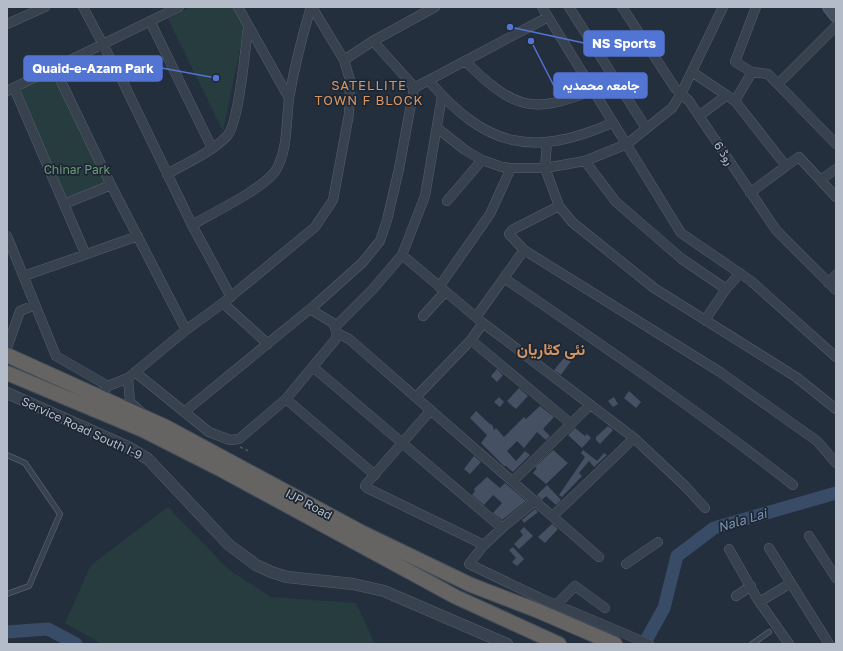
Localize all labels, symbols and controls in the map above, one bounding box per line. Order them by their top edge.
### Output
callout: NS Sports [584,31,664,56]
text: NS Sports [592,35,656,51]
callout: Quaid-e-Azam Park [24,56,162,81]
text: Quaid-e-Azam Park [32,60,154,76]
callout: جامعہ محمدیہ [554,73,647,98]
district label: SATELLITE TOWN F BLOCK [315,77,423,108]
text: جامعہ محمدیہ [562,77,640,93]
street label: روڈ 6 [710,138,737,168]
park label: Chinar Park [44,162,111,177]
district label: نئی کٹاریان [517,339,586,360]
street label: Service Road South I-9 [19,393,145,463]
street label: IJP Road [283,485,335,523]
water label: Nala Lai [716,505,770,535]

